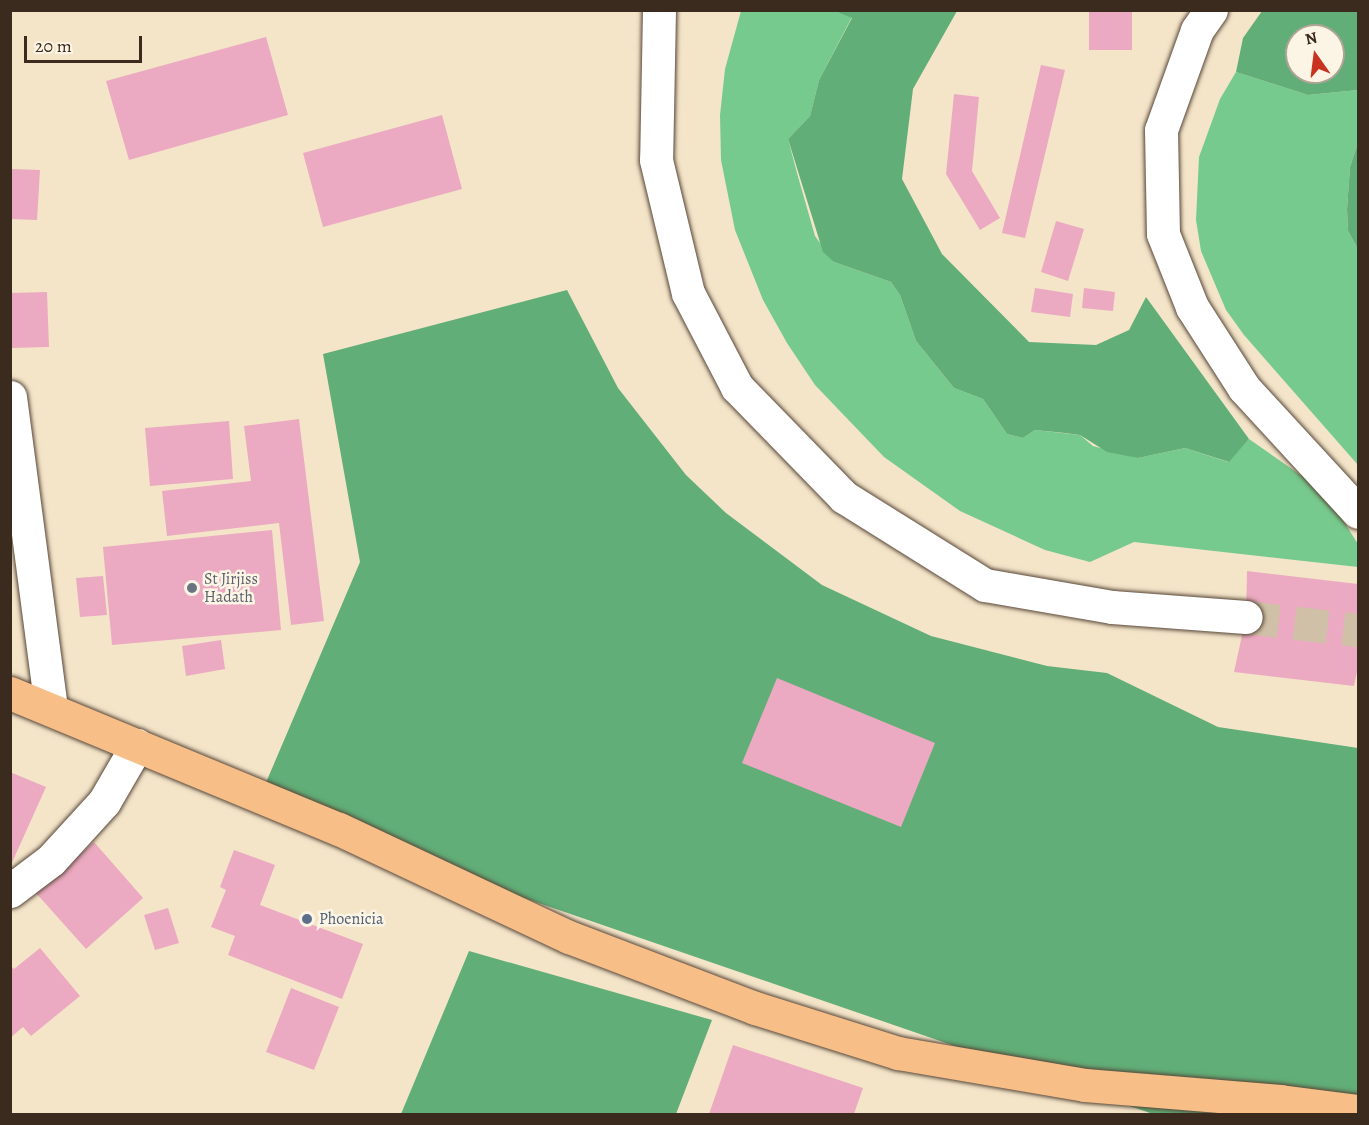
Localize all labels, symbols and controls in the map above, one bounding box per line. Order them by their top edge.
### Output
scale bar [27,24,146,62]
north arrow [1285,24,1345,84]
text: N [1303,26,1319,51]
text: 20 m [35,34,72,58]
place label: St Jirjiss Hadath [204,569,258,607]
marker: St Jirjiss Hadath [185,581,199,595]
place label: Phoenicia [319,909,384,929]
marker: Phoenicia [300,912,314,926]

